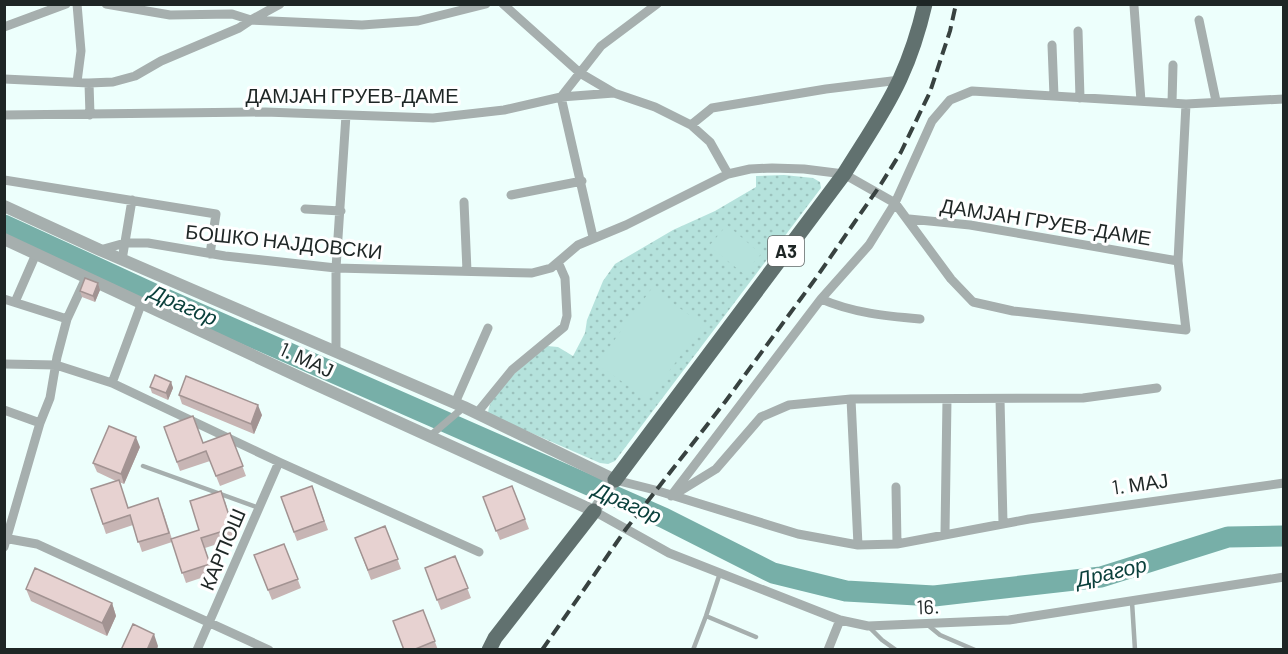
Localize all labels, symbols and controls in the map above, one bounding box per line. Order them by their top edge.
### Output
street label: ДАМЈАН ГРУЕВ-ДАМЕ [245,83,459,107]
street label: ДАМЈАН ГРУЕВ-ДАМЕ [939,192,1153,250]
street label: БОШКО НАЈДОВСКИ [184,219,384,263]
road number: A3 [768,236,804,266]
water label: Драгор [144,277,222,330]
street label: 1. МАЈ [276,336,338,382]
street label: 1. МАЈ [1110,467,1170,499]
water label: Драгор [588,475,666,528]
street label: КАРПОШ [194,504,250,594]
water label: Драгор [1071,551,1149,592]
street label: 16. [916,594,940,618]

